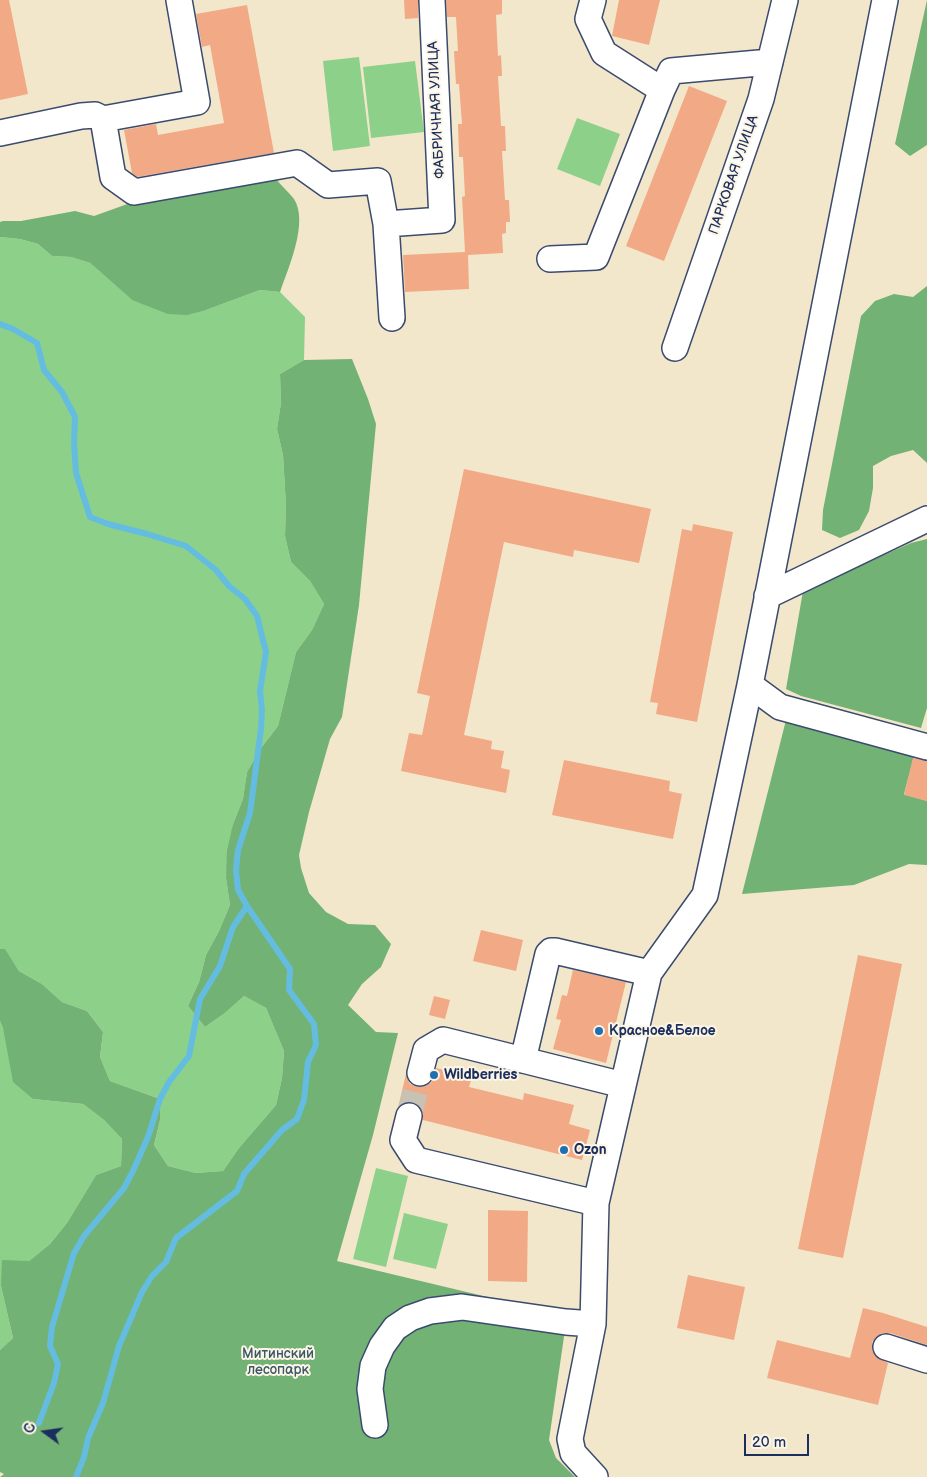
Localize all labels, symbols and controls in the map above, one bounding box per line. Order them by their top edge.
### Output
street label: ФАБРИЧНАЯ УЛИЦА [425,41,449,179]
street label: ПАРКОВАЯ УЛИЦА [706,113,762,237]
place label: Красное&Белое [609,1023,716,1039]
marker: Красное&Белое [593,1025,605,1037]
place label: Wildberries [444,1067,517,1083]
marker: Wildberries [428,1069,440,1081]
place label: Ozon [574,1142,607,1158]
marker: Ozon [558,1144,570,1156]
park label: Митинский лесопарк [242,1346,314,1378]
north arrow [20,1407,70,1457]
text: С [21,1421,39,1435]
scale bar [747,1424,812,1456]
text: 20 m [752,1433,786,1452]

